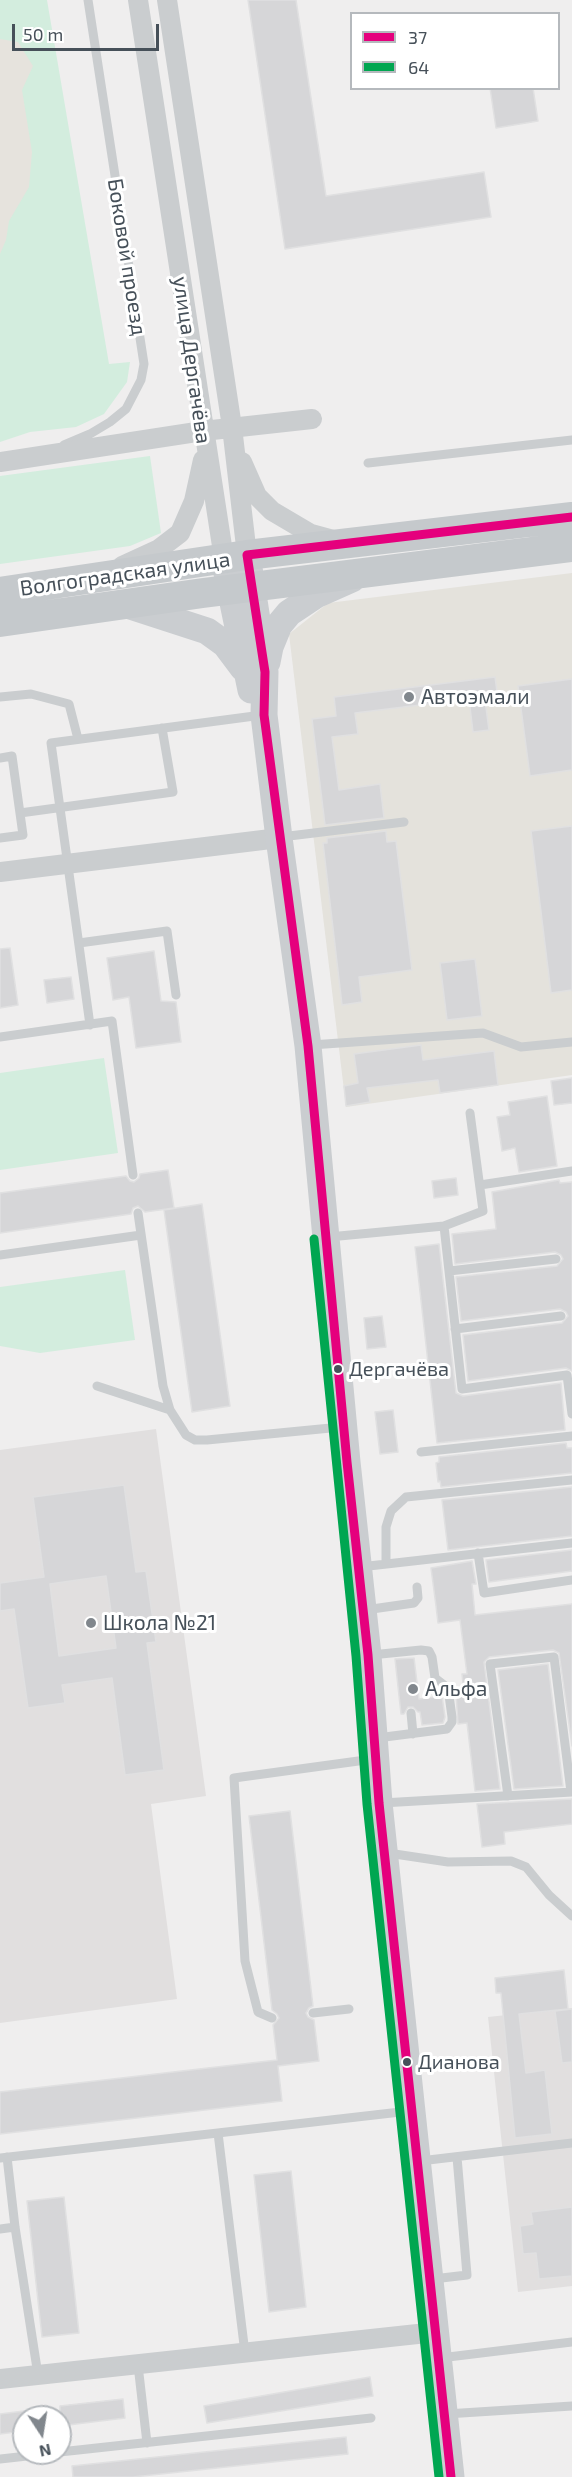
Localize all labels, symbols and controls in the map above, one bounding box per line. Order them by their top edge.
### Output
scale bar [15,12,162,50]
legend [350,12,560,90]
text: 50 m [23,23,63,45]
text: 37 [408,26,427,48]
text: 64 [408,56,429,78]
street label: Боковой проезд [102,177,152,337]
street label: улица Дергачёва [168,275,216,445]
street label: Волгоградская улица [18,547,232,601]
place label: Автоэмали [421,684,530,710]
marker: Автоэмали [402,690,416,704]
place label: Дергачёва [349,1357,449,1381]
marker: Дергачёва [332,1363,344,1375]
place label: Школа №21 [103,1610,216,1636]
marker: Школа №21 [84,1616,98,1630]
place label: Альфа [425,1676,487,1702]
marker: Альфа [406,1682,420,1696]
place label: Дианова [418,2050,500,2074]
marker: Дианова [401,2056,413,2068]
north arrow [12,2405,72,2465]
text: N [38,2441,53,2462]

